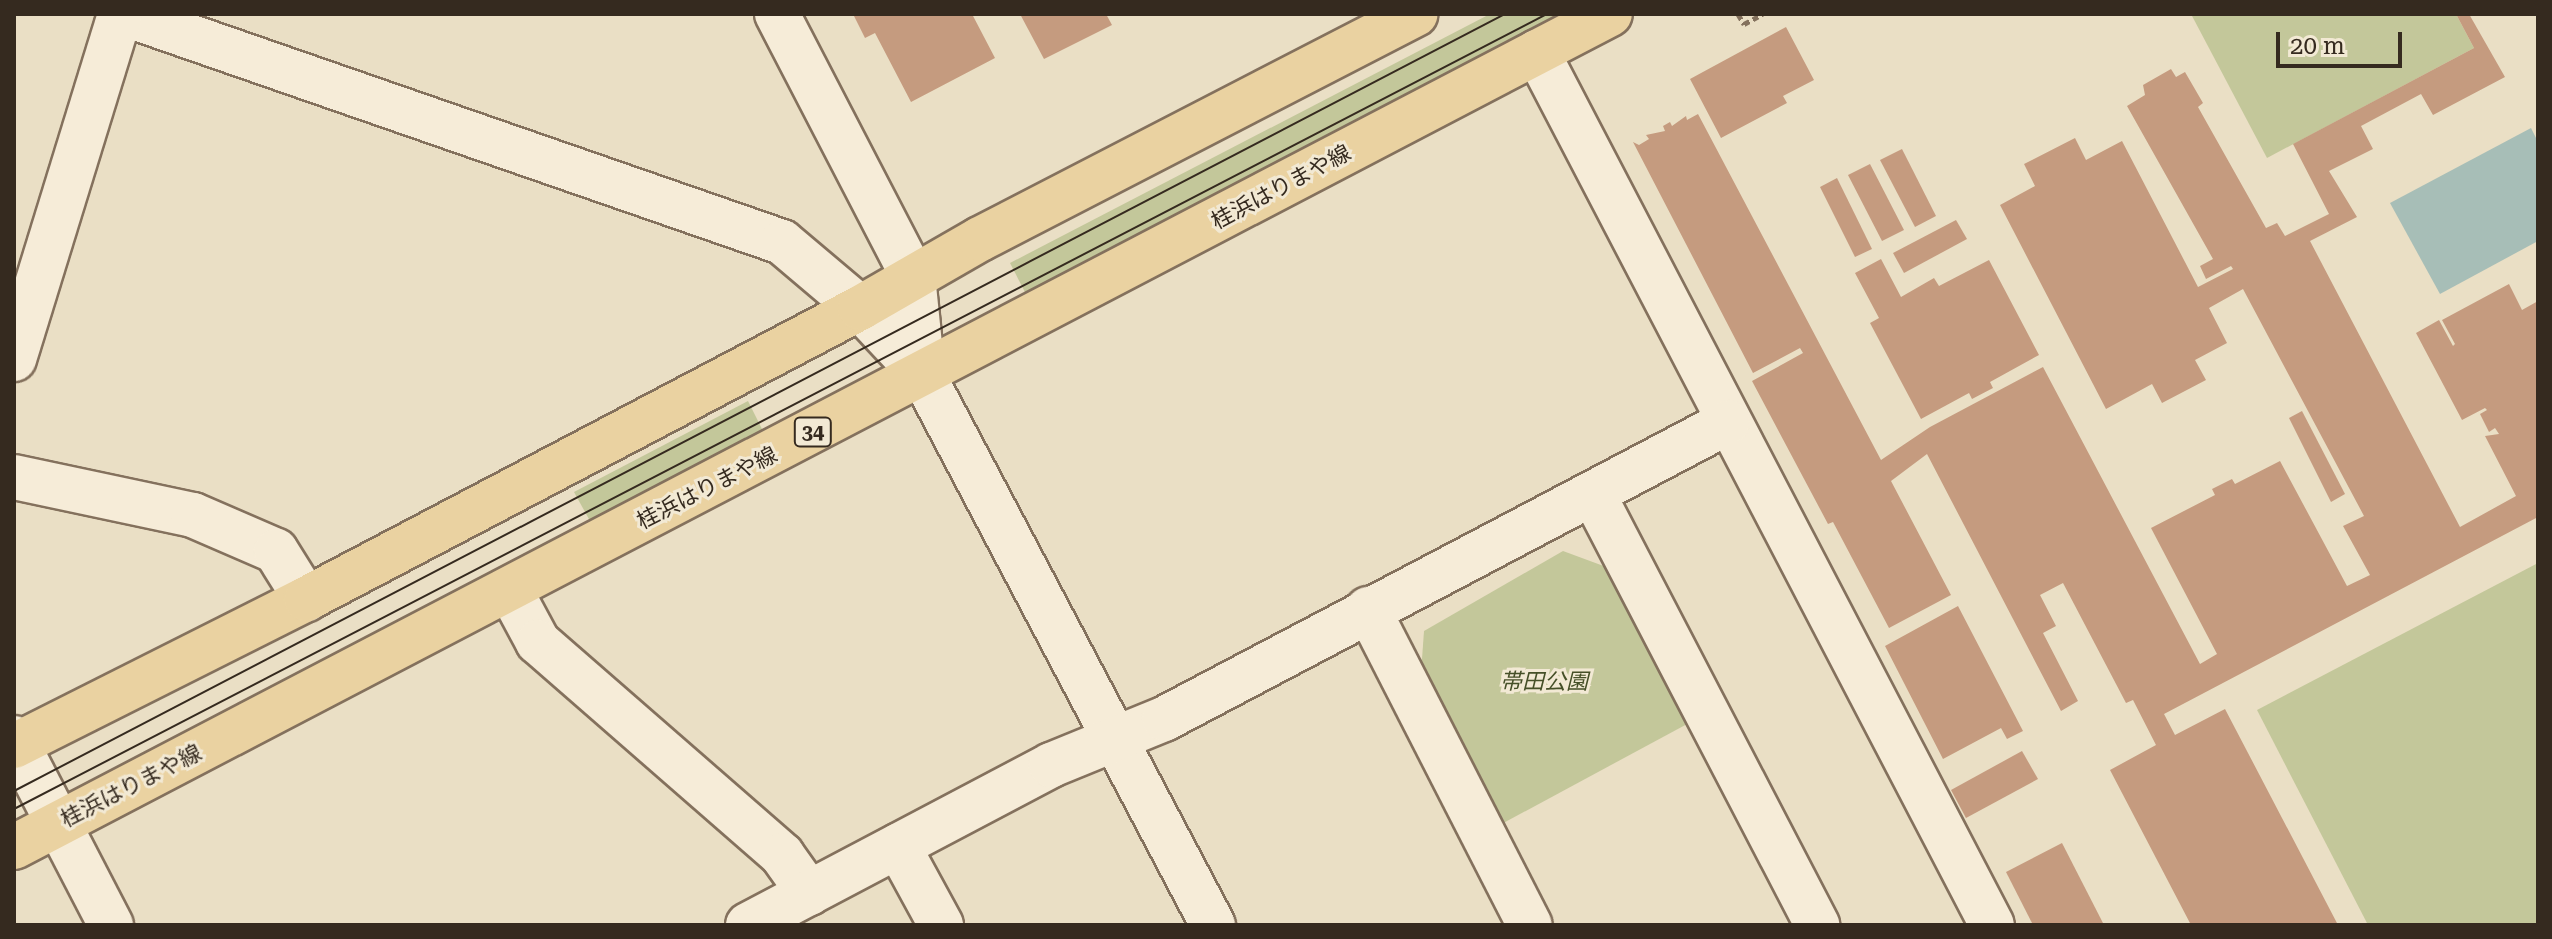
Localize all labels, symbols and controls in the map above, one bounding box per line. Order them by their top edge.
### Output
scale bar [2280,16,2406,66]
text: 20 m [2290,32,2345,60]
street label: 桂浜はりまや線 [1207,139,1355,235]
road number: 34 [793,416,833,448]
street label: 桂浜はりまや線 [632,441,782,535]
park label: 帯田公園 [1500,669,1588,695]
street label: 桂浜はりまや線 [56,739,206,833]

